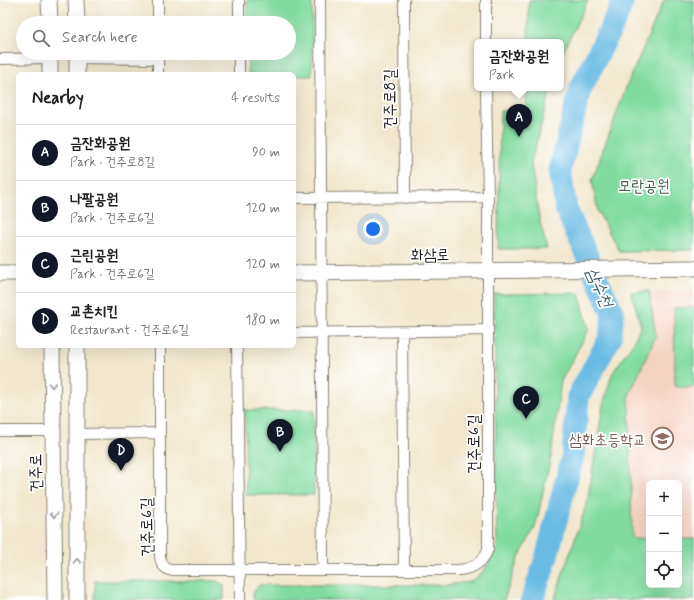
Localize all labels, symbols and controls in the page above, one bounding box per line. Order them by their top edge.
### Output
search box [16,16,296,60]
icon: search [30,27,52,49]
text: Search here [62,28,138,48]
popup [474,39,564,91]
text: 금잔화공원 [489,47,549,67]
text: Park [489,67,515,84]
street label: 건주로8길 [380,69,401,129]
text: Nearby [32,87,84,109]
text: 4 results [231,90,280,107]
pin: A [506,104,532,137]
text: 금잔화공원 [70,134,130,154]
text: A [41,144,49,161]
text: 90 m [252,144,280,161]
text: Park · 건주로8길 [70,154,155,171]
park label: 모란공원 [618,176,670,197]
text: 나팔공원 [70,190,118,210]
text: B [41,200,49,217]
text: 120 m [246,200,280,217]
text: Park · 건주로6길 [70,210,154,227]
your location [363,219,383,239]
street label: 화삼로 [411,245,450,266]
text: 근린공원 [70,246,118,266]
text: C [40,256,50,273]
text: 120 m [246,256,280,273]
water label: 삼수천 [581,264,618,313]
text: Park · 건주로6길 [70,266,154,283]
text: 교촌치킨 [70,302,118,322]
text: D [41,312,49,329]
text: 180 m [245,312,280,329]
text: Restaurant · 건주로6길 [70,322,189,339]
one-way arrow [48,382,56,388]
pin: C [513,386,539,419]
street label: 건주로6길 [464,414,485,474]
pin: B [267,419,293,452]
school or university icon: 삼화초등학교 [649,426,675,452]
place label: 삼화초등학교 [569,430,646,451]
pin: D [108,438,134,471]
street label: 건주로 [26,453,47,492]
map controls [646,480,682,588]
button: + [646,480,682,516]
street label: 건주로6길 [136,497,159,557]
one-way arrow [50,512,58,518]
button: − [646,516,682,552]
button: locate [646,552,682,588]
one-way arrow [73,558,81,564]

